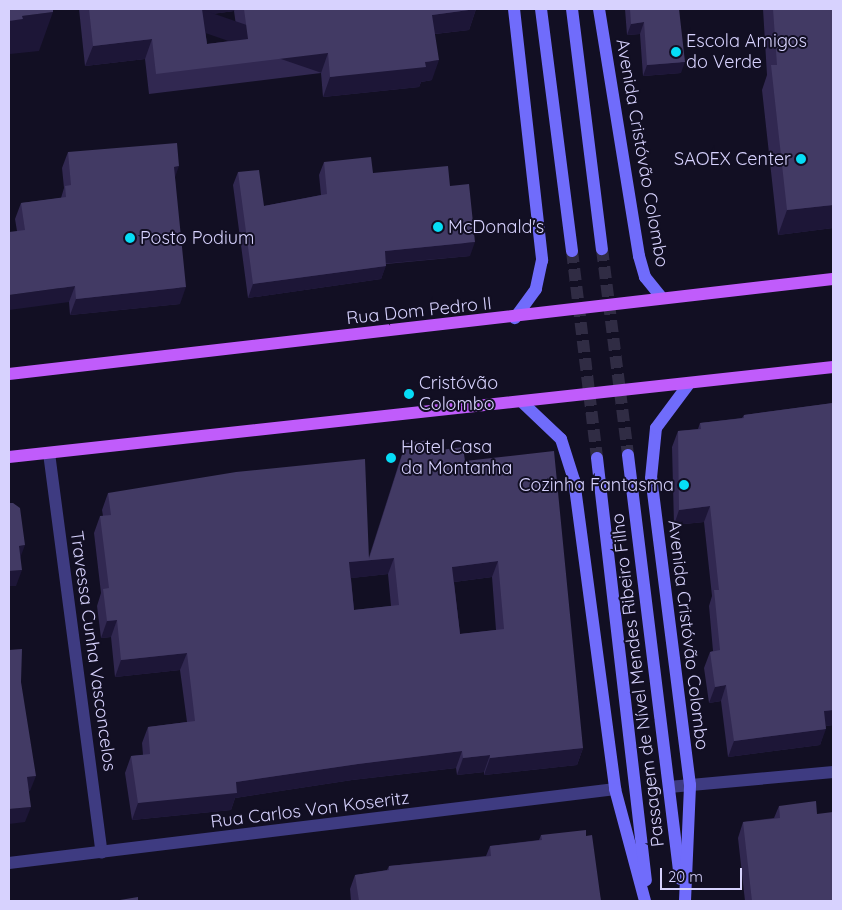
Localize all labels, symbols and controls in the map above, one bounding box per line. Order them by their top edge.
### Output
place label: Escola Amigos do Verde [686,31,807,74]
street label: Avenida Cristóvão Colombo [611,37,673,269]
marker: Escola Amigos do Verde [670,46,682,58]
place label: SAOEX Center [674,148,791,170]
marker: SAOEX Center [795,153,807,165]
place label: McDonald's [448,216,544,238]
marker: McDonald's [432,221,444,233]
place label: Posto Podium [140,227,254,249]
marker: Posto Podium [124,232,136,244]
street label: Rua Dom Pedro II [345,293,493,329]
place label: Cristóvão Colombo [419,373,498,416]
marker: Cristóvão Colombo [403,388,415,400]
place label: Hotel Casa da Montanha [401,437,512,479]
marker: Hotel Casa da Montanha [385,452,397,464]
place label: Cozinha Fantasma [519,474,674,496]
marker: Cozinha Fantasma [678,479,690,491]
street label: Passagem de Nível Mendes Ribeiro Filho [607,512,669,848]
street label: Avenida Cristóvão Colombo [663,519,713,751]
street label: Travessa Cunha Vasconcelos [65,529,121,773]
street label: Rua Carlos Von Koseritz [209,787,411,833]
scale bar [662,858,744,890]
text: 20 m [668,867,703,886]

